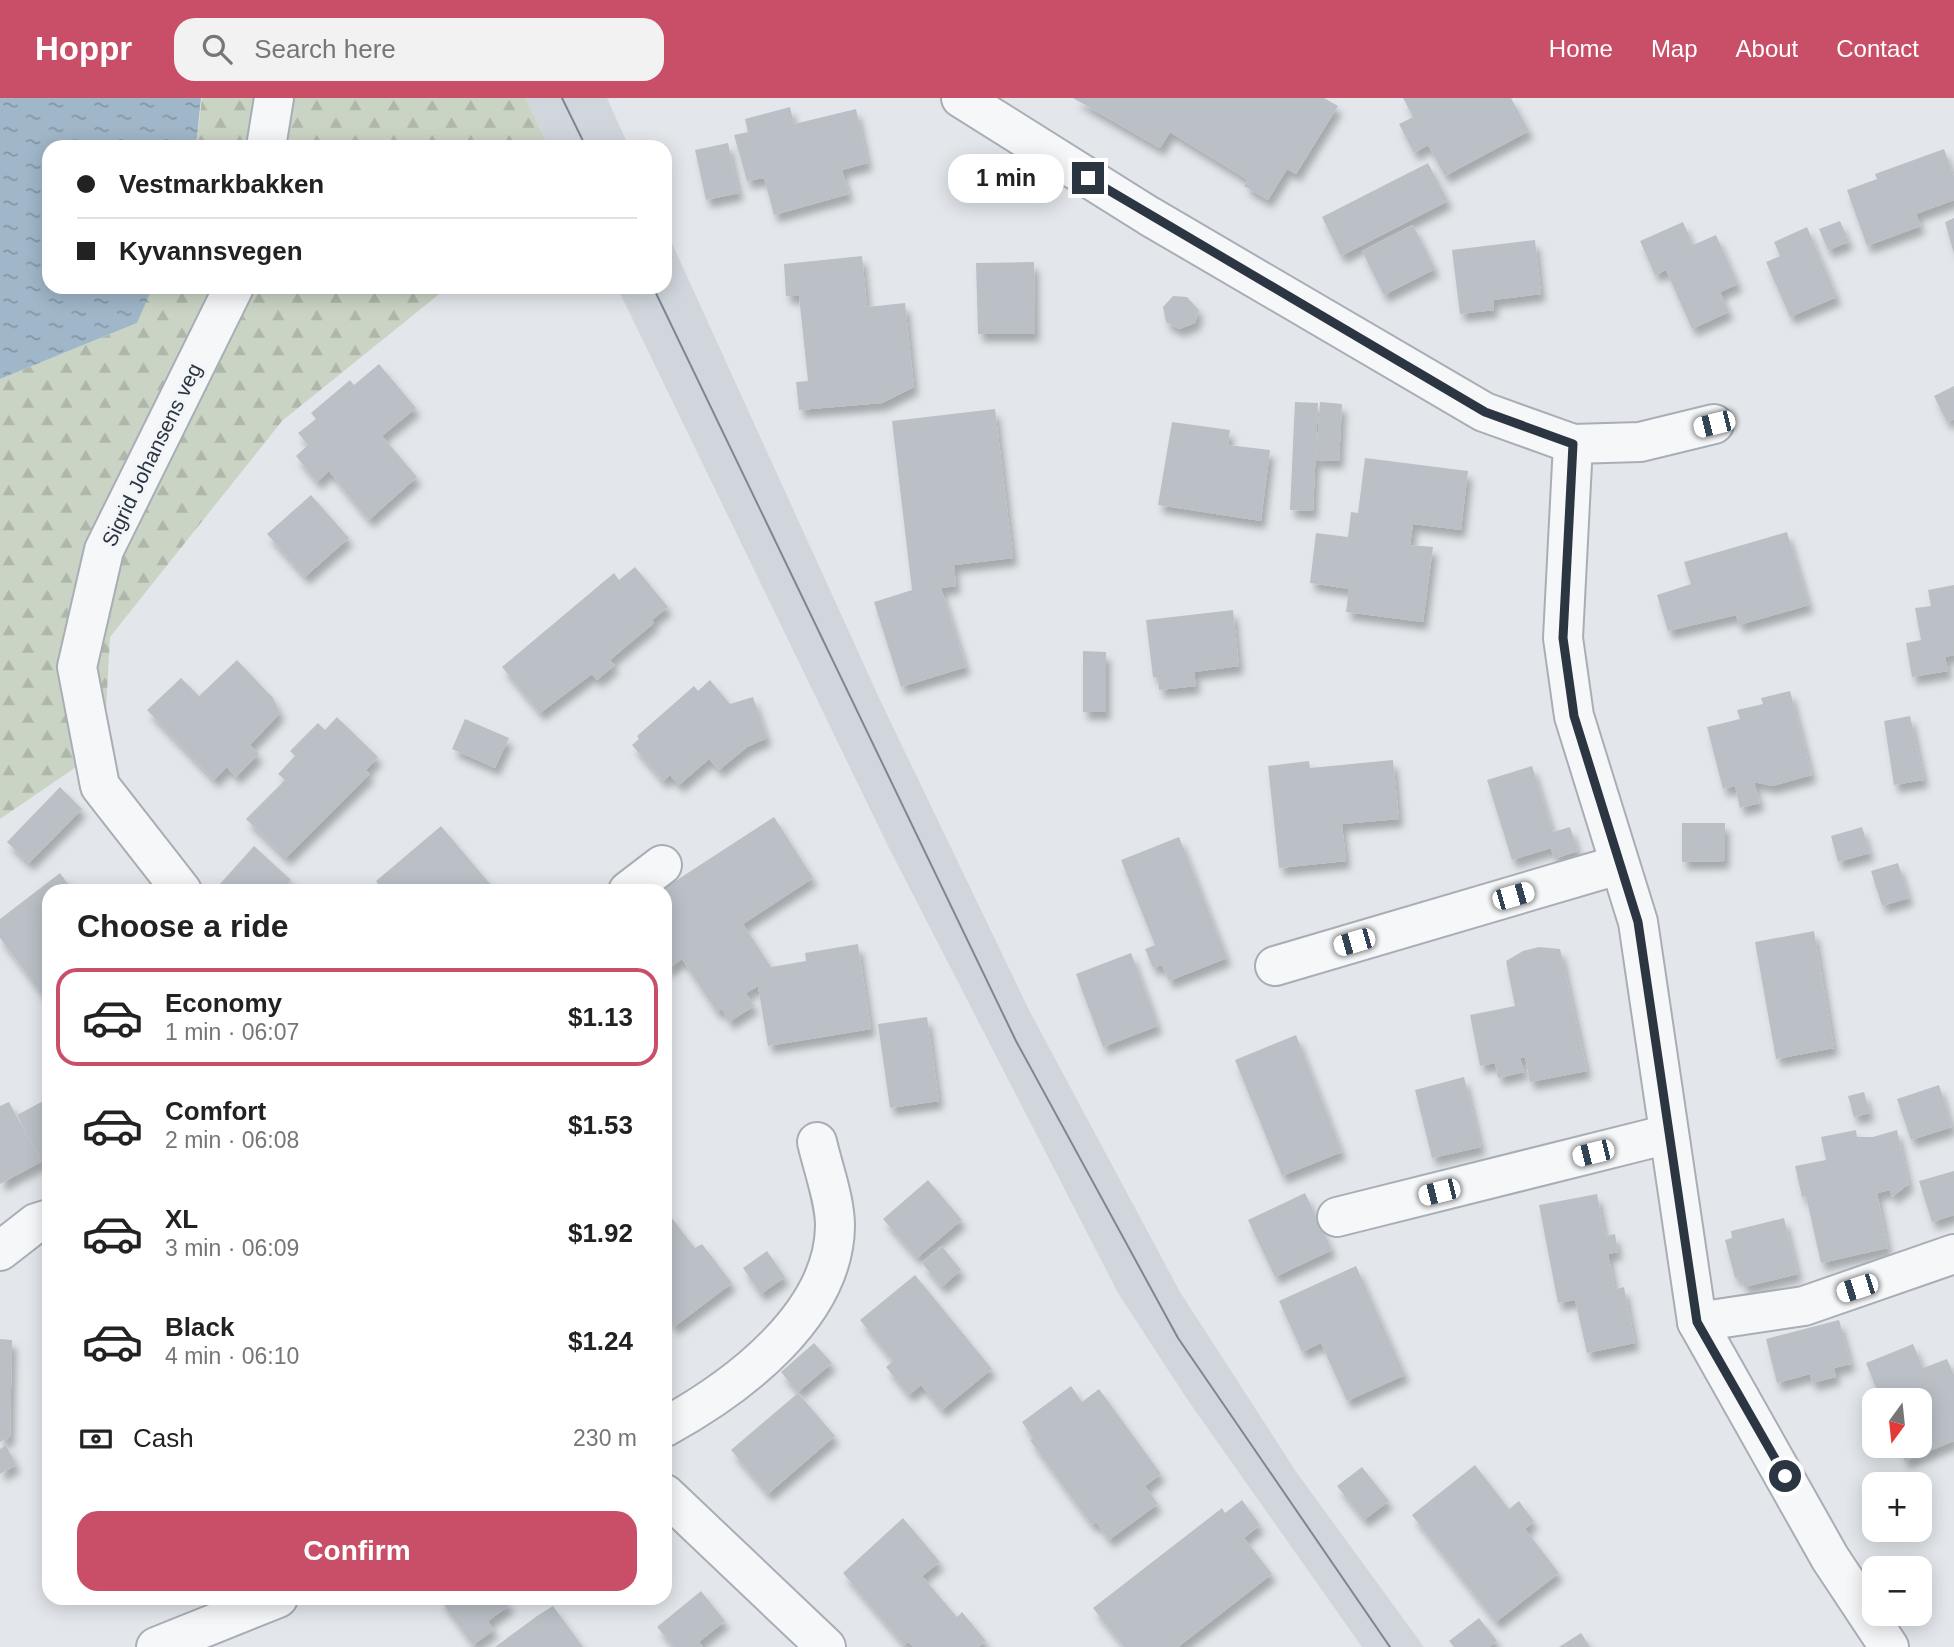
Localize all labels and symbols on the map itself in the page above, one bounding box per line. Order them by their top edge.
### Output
callout: 1 min [948,154,1064,202]
route end [1072,162,1104,194]
street label: Sigrid Johansens veg [97,360,206,550]
car [1692,409,1737,439]
car [1490,880,1537,912]
car [1331,926,1378,958]
car [1571,1138,1616,1168]
car [1417,1177,1462,1207]
car [1834,1272,1881,1304]
north arrow [1862,1388,1932,1458]
route start [1769,1460,1801,1492]

